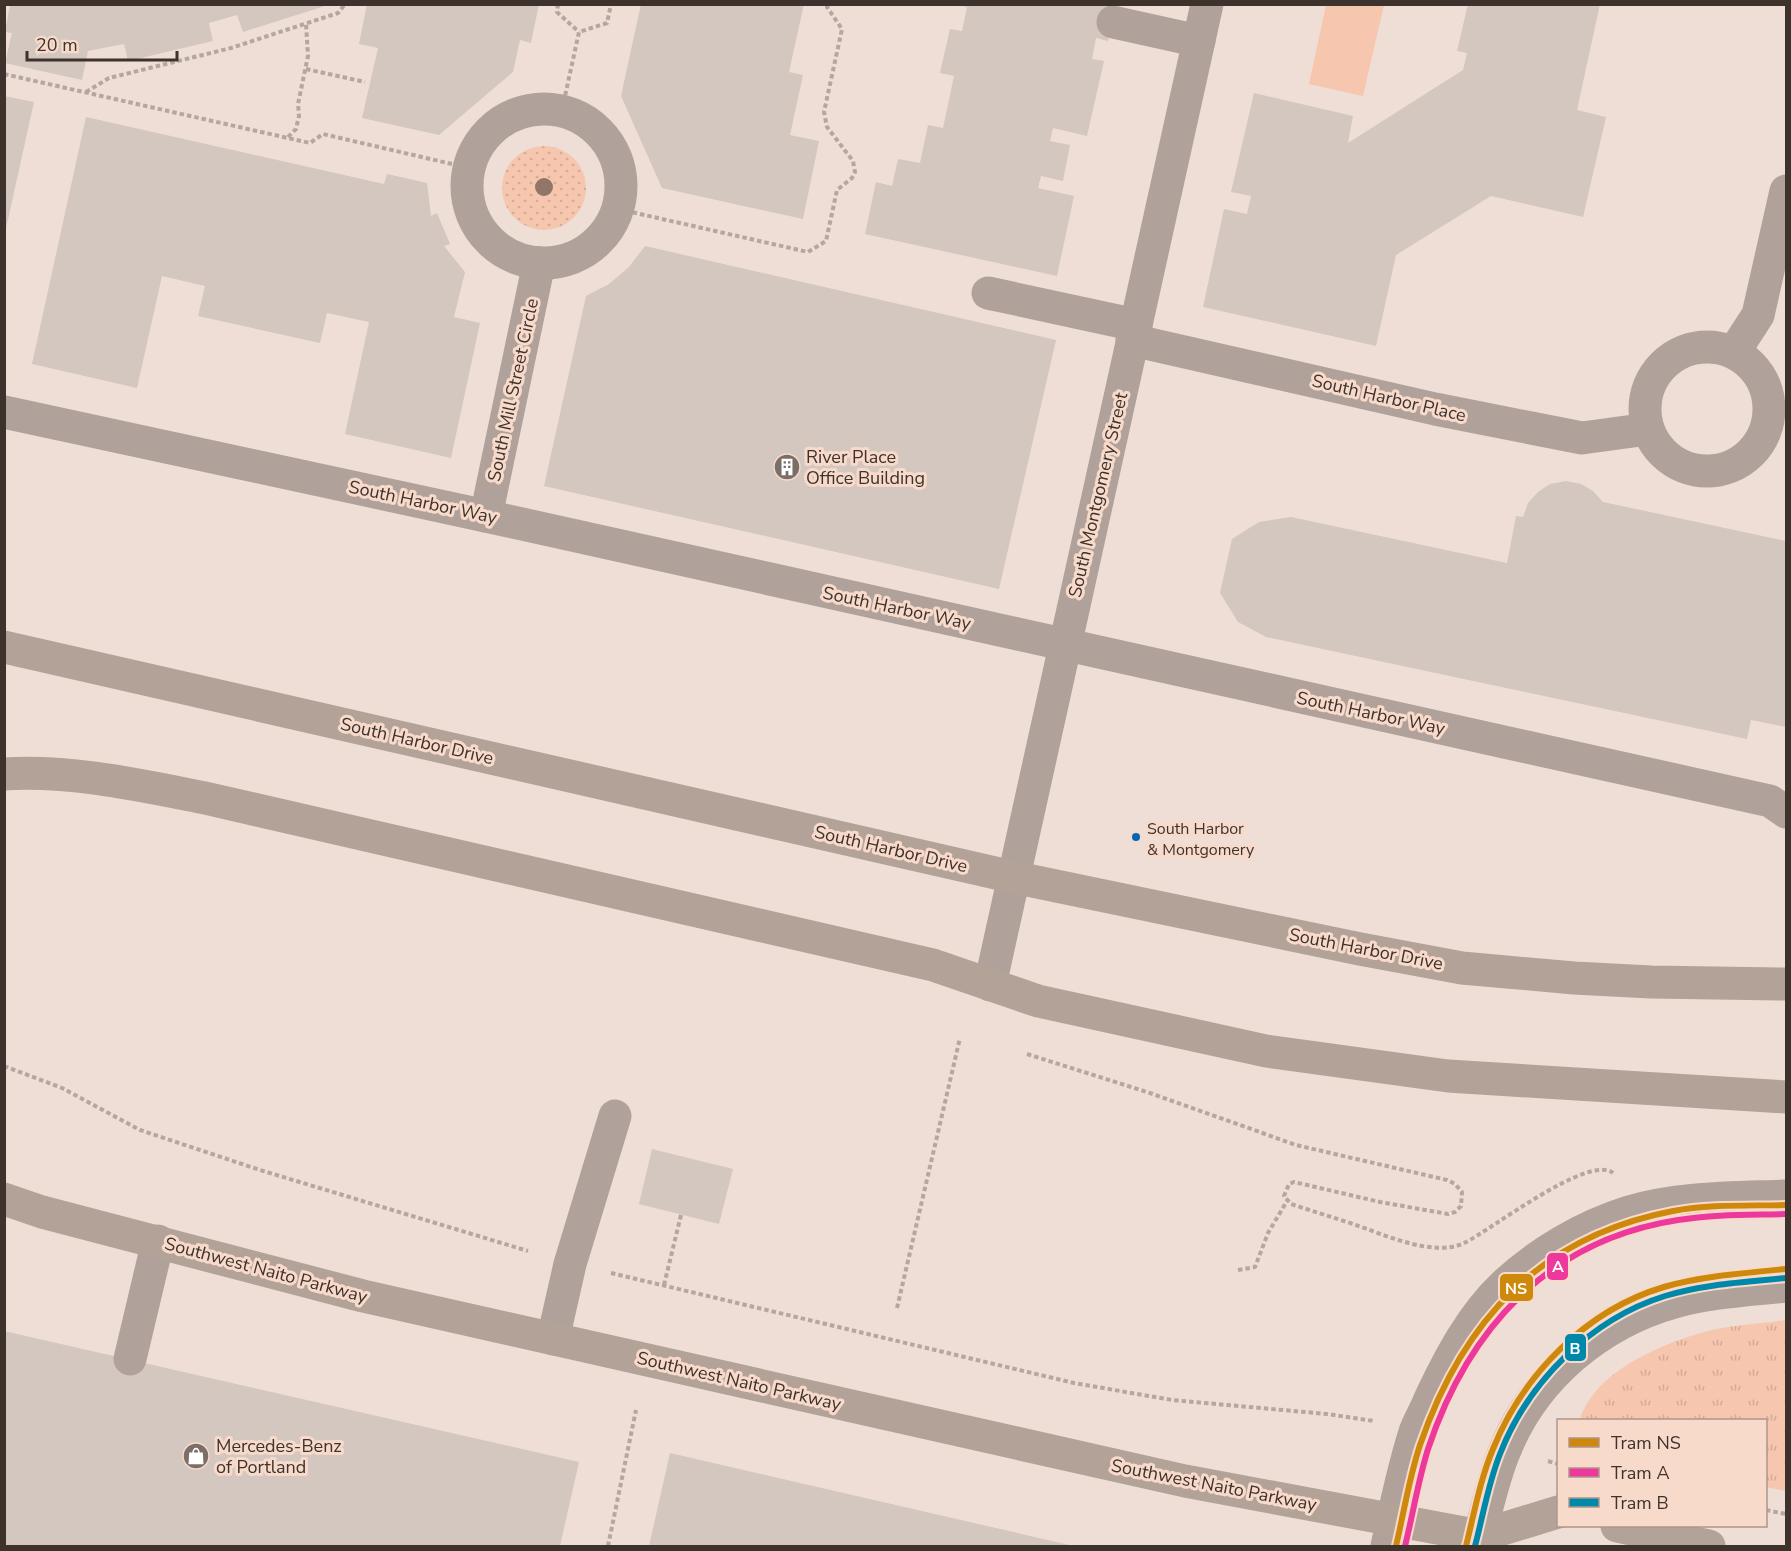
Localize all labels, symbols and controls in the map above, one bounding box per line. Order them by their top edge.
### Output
scale bar [27,24,177,62]
text: 20 m [36,33,78,57]
street label: South Mill Street Circle [482,296,544,484]
street label: South Harbor Place [1310,369,1468,427]
street label: South Montgomery Street [1063,389,1133,600]
place label: River Place Office Building [806,445,925,490]
building icon: River Place Office Building [772,452,802,482]
street label: South Harbor Way [347,475,500,530]
street label: South Harbor Way [821,581,974,636]
street label: South Harbor Way [1295,686,1448,741]
street label: South Harbor Drive [338,712,496,770]
place label: South Harbor & Montgomery [1147,818,1255,861]
street label: South Harbor Drive [812,820,970,878]
marker: South Harbor & Montgomery [1130,831,1142,843]
street label: South Harbor Drive [1287,922,1445,976]
street label: Southwest Naito Parkway [162,1231,371,1309]
line badge: A [1546,1252,1569,1281]
text: A [1552,1256,1564,1278]
line badge: NS [1499,1273,1534,1302]
text: NS [1505,1278,1527,1300]
line badge: B [1564,1333,1587,1362]
text: B [1569,1338,1581,1360]
street label: Southwest Naito Parkway [635,1346,844,1416]
legend [1557,1419,1767,1527]
text: Tram NS [1611,1431,1681,1455]
place label: Mercedes-Benz of Portland [216,1434,342,1479]
shop icon: Mercedes-Benz of Portland [181,1441,211,1471]
street label: Southwest Naito Parkway [1109,1453,1320,1517]
text: Tram A [1611,1461,1670,1485]
text: Tram B [1611,1491,1669,1515]

